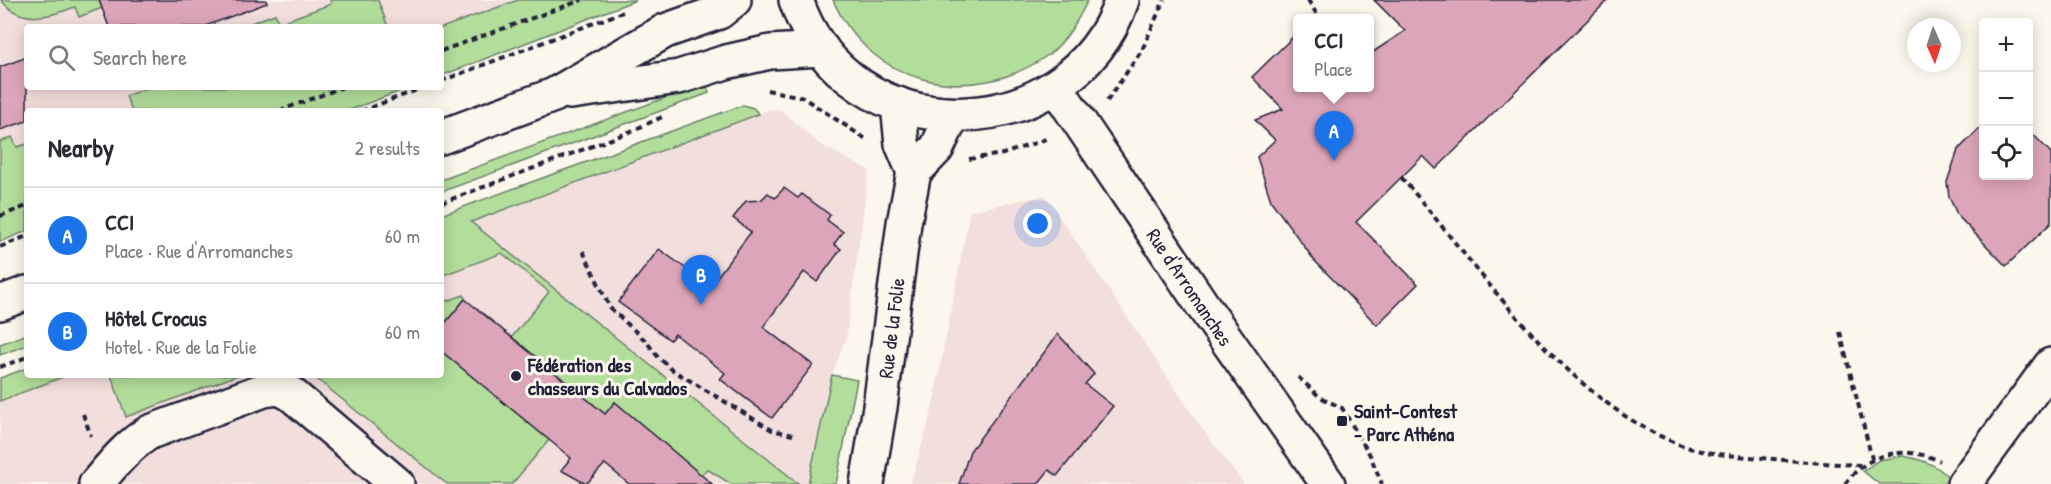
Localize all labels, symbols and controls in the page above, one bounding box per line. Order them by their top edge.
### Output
popup [1293,14,1374,92]
north arrow [1907,18,1961,72]
map controls [1979,18,2033,180]
button: + [1979,18,2033,72]
search box [24,24,444,90]
text: CCI [1314,25,1344,55]
icon: search [45,41,78,74]
text: Search here [93,42,187,72]
text: Place [1314,55,1353,82]
button: − [1979,72,2033,126]
pin: A [1314,112,1354,161]
button: locate [1979,126,2033,180]
text: Nearby [48,130,114,165]
text: 2 results [355,134,420,161]
text: CCI [105,207,134,237]
your location [1023,209,1052,238]
text: A [63,222,72,249]
text: 60 m [385,222,420,249]
street label: Rue d'Arromanches [1141,223,1239,351]
text: Place · Rue d'Arromanches [105,237,293,264]
pin: B [682,256,720,305]
street label: Rue de la Folie [871,276,911,380]
text: Hôtel Crocus [105,303,207,333]
text: B [62,318,73,345]
text: 60 m [385,318,420,345]
text: Hotel · Rue de la Folie [105,333,257,360]
place label: Fédération des chasseurs du Calvados [527,351,688,401]
marker: Fédération des chasseurs du Calvados [509,369,523,383]
place label: Saint-Contest - Parc Athéna [1354,397,1458,447]
marker: Saint-Contest - Parc Athéna [1335,414,1349,428]

